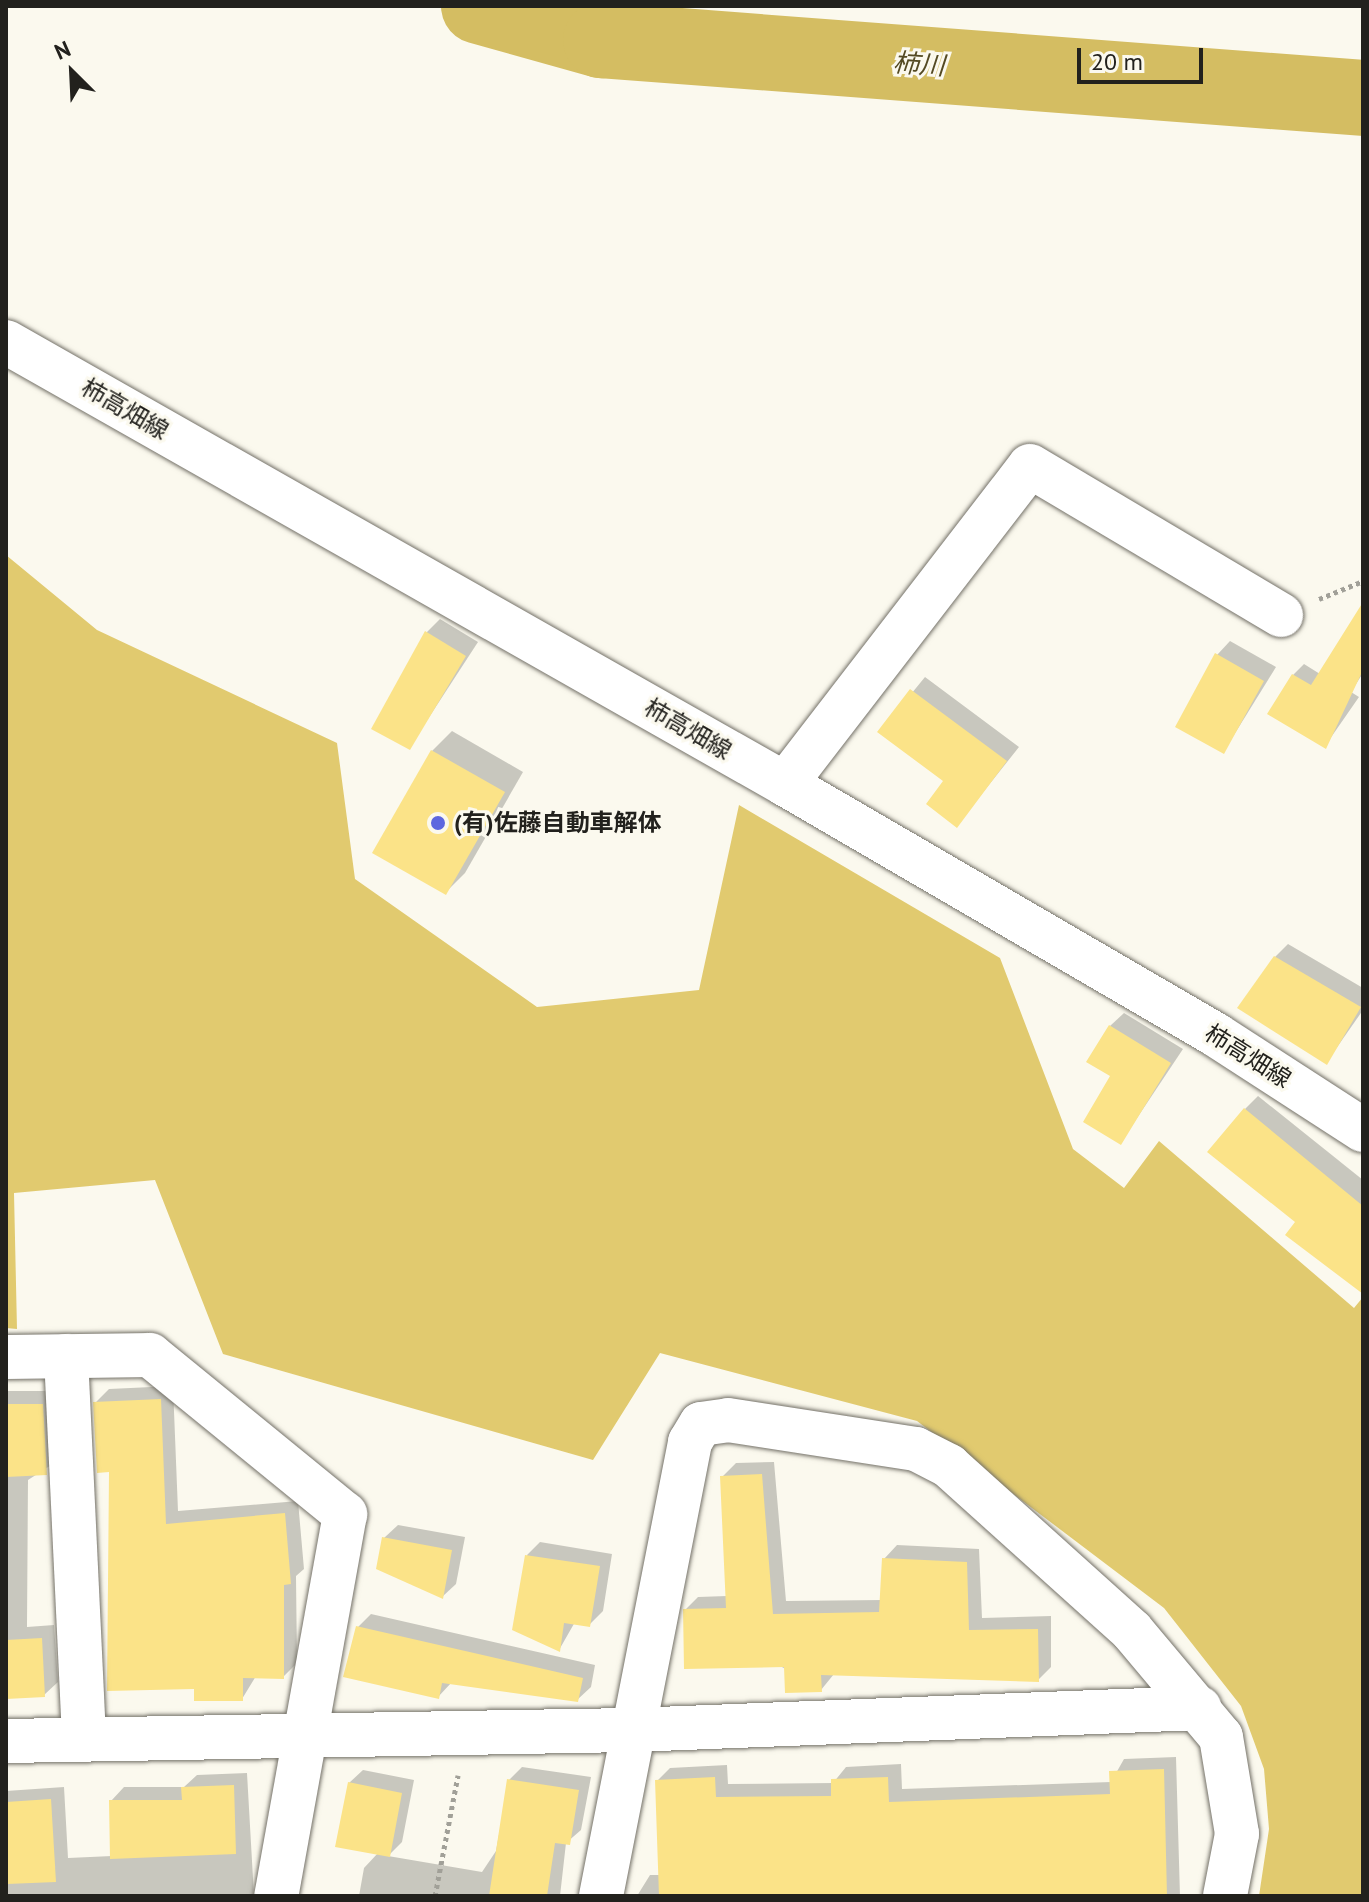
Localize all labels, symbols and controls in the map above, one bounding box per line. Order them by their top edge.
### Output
north arrow [32,32,112,112]
scale bar [1081,32,1207,82]
text: N [50,34,75,66]
text: 20 m [1091,46,1143,77]
water label: 柿川 [892,47,946,81]
street label: 柿高畑線 [76,373,174,445]
street label: 柿高畑線 [639,693,737,765]
place label: (有)佐藤自動車解体 [454,809,662,837]
marker: (有)佐藤自動車解体 [429,814,447,832]
street label: 柿高畑線 [1200,1018,1296,1094]

